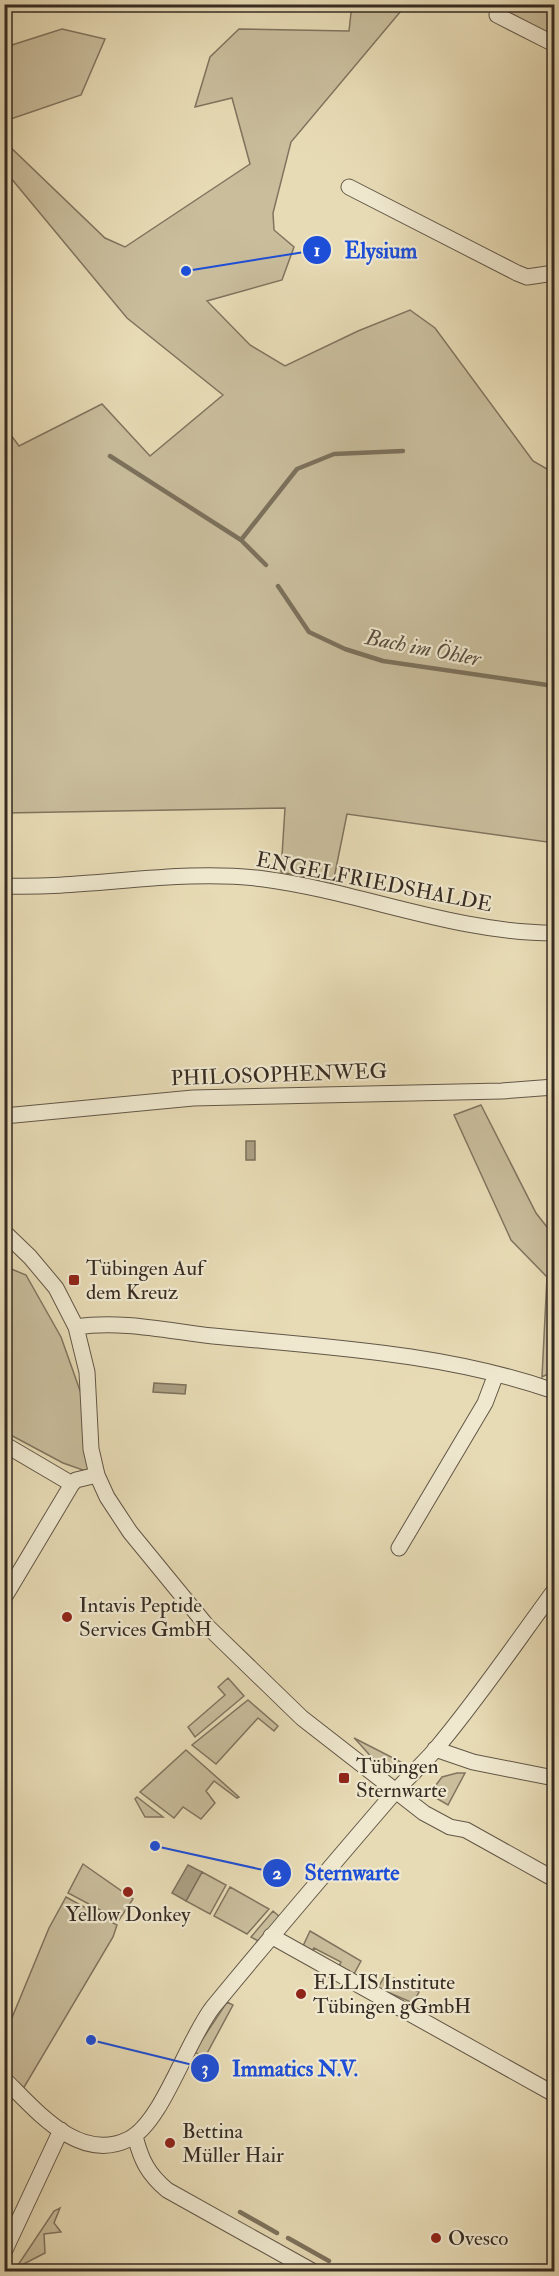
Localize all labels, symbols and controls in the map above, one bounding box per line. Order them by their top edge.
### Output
callout: Elysium [302,230,429,270]
text: Elysium [345,237,418,266]
text: 1 [314,239,320,262]
water label: Bach im Öhler [362,623,485,673]
street label: ENGELFRIEDSHALDE [254,846,494,918]
street label: PHILOSOPHENWEG [170,1058,388,1092]
place label: Tübingen Auf dem Kreuz [86,1255,207,1306]
marker: Tübingen Auf dem Kreuz [67,1273,81,1287]
place label: Intavis Peptide Services GmbH [79,1592,212,1643]
marker: Intavis Peptide Services GmbH [60,1610,74,1624]
place label: Tübingen Sternwarte [356,1753,447,1804]
marker: Tübingen Sternwarte [337,1771,351,1785]
callout: Sternwarte [262,1853,411,1893]
text: Sternwarte [305,1859,400,1887]
text: 2 [272,1862,282,1885]
marker: Yellow Donkey [121,1885,135,1899]
place label: Yellow Donkey [65,1901,191,1928]
place label: ELLIS Institute Tübingen gGmbH [313,1969,471,2020]
marker: ELLIS Institute Tübingen gGmbH [294,1987,308,2001]
callout: Immatics N.V. [190,2048,370,2088]
text: Immatics N.V. [232,2055,358,2083]
text: 3 [202,2057,209,2080]
place label: Bettina Müller Hair [182,2118,284,2169]
marker: Bettina Müller Hair [163,2136,177,2150]
place label: Ovesco [448,2225,508,2252]
marker: Ovesco [429,2231,443,2245]

